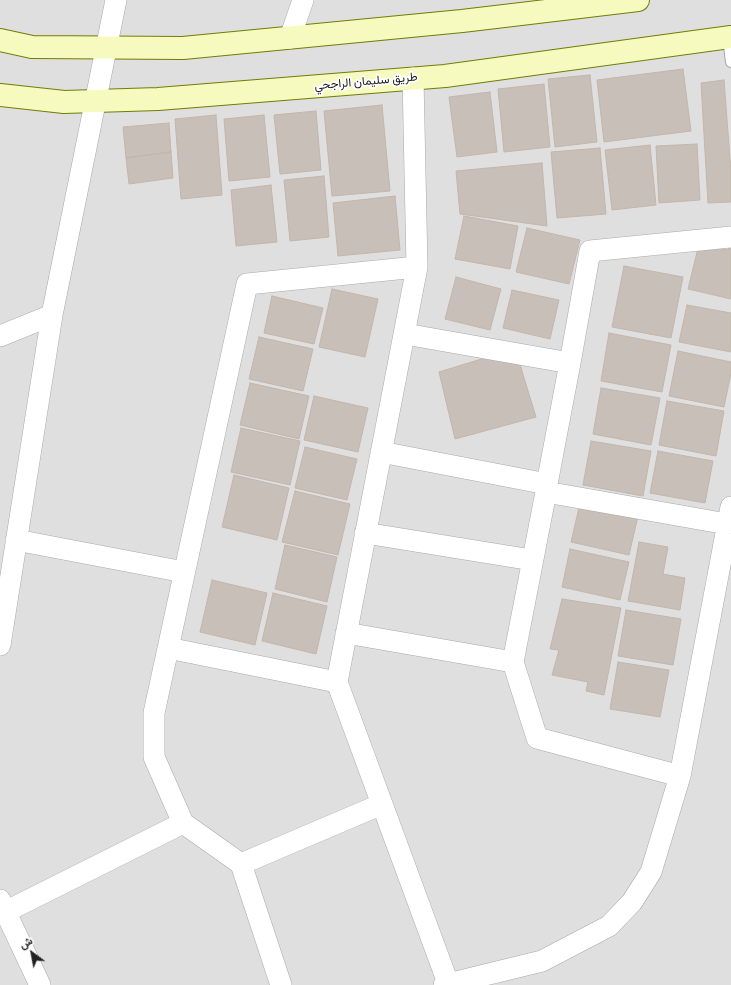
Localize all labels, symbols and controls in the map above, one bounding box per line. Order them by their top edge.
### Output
street label: طريق سليمان الراجحي [314,70,418,94]
north arrow [12,933,52,973]
text: ش [16,933,35,953]

